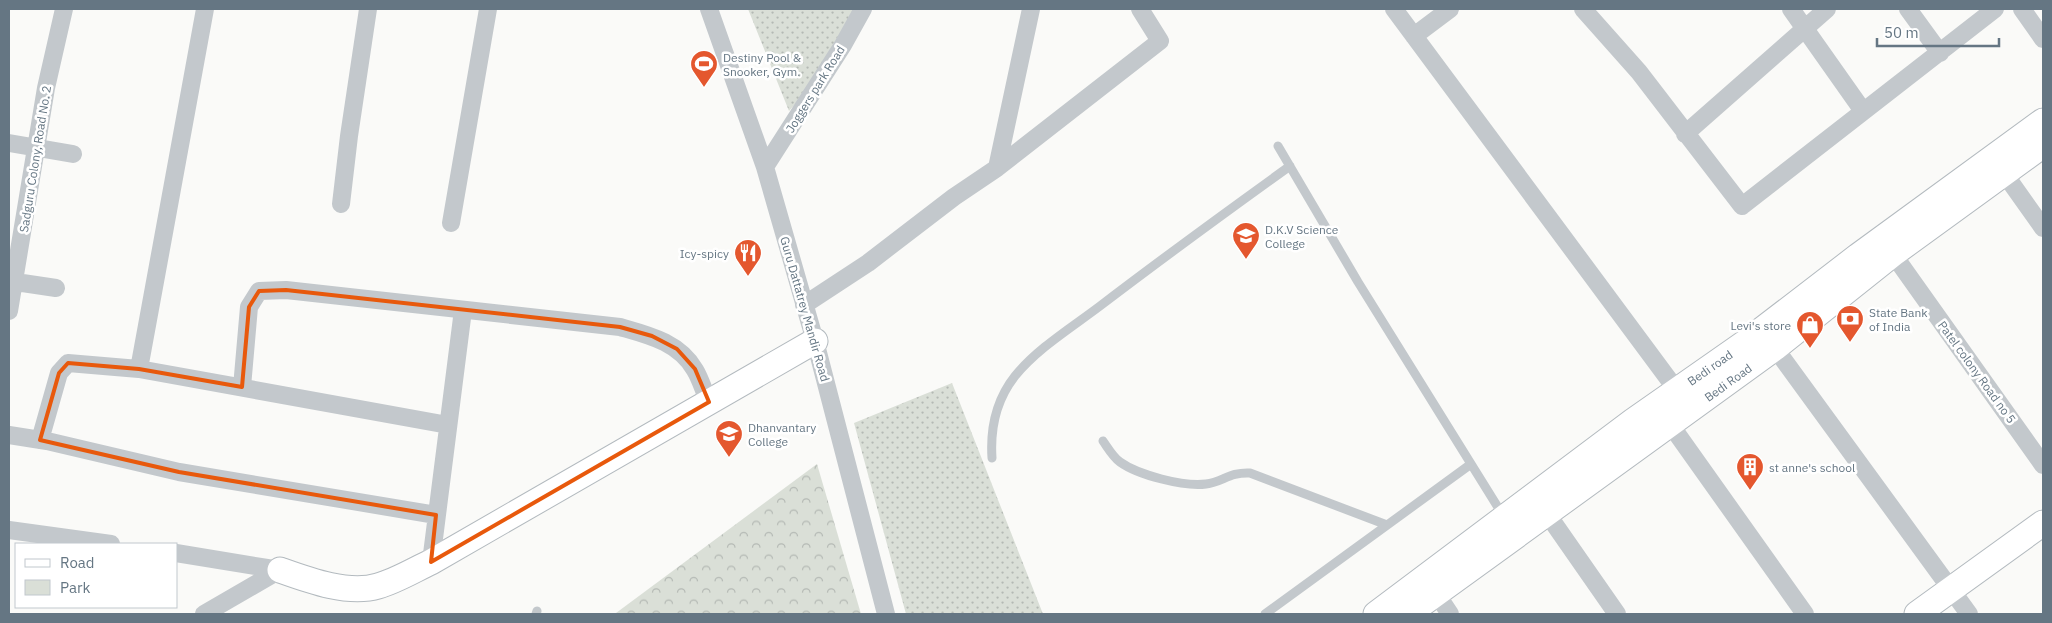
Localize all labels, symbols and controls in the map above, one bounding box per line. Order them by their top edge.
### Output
scale bar [1877,15,2000,47]
text: 50 m [1884,23,1919,42]
street label: Joggers park Road [782,43,848,135]
sports icon: Destiny Pool & Snooker, Gym. [689,49,719,88]
place label: Destiny Pool & Snooker, Gym. [723,50,802,79]
street label: Sadguru Colony, Road No. 2 [16,84,54,234]
school or university icon: D.K.V Science College [1231,221,1261,260]
place label: D.K.V Science College [1265,222,1339,251]
street label: Guru Dattatrey Mandir Road [777,235,833,383]
restaurant icon: Icy-spicy [733,238,763,277]
place label: Icy-spicy [680,246,729,261]
bank icon: State Bank of India [1835,304,1865,343]
place label: State Bank of India [1869,305,1928,334]
shop icon: Levi's store [1795,310,1825,349]
place label: Levi's store [1731,318,1791,333]
street label: Patel colony Road no 5 [1935,318,2019,426]
street label: Bedi road [1684,346,1735,388]
street label: Bedi Road [1701,360,1754,404]
school or university icon: Dhanvantary College [714,419,744,458]
place label: Dhanvantary College [748,420,816,449]
building icon: st anne's school [1735,452,1765,491]
place label: st anne's school [1769,460,1855,475]
legend [15,543,178,608]
text: Road [60,553,95,572]
text: Park [60,578,90,597]

